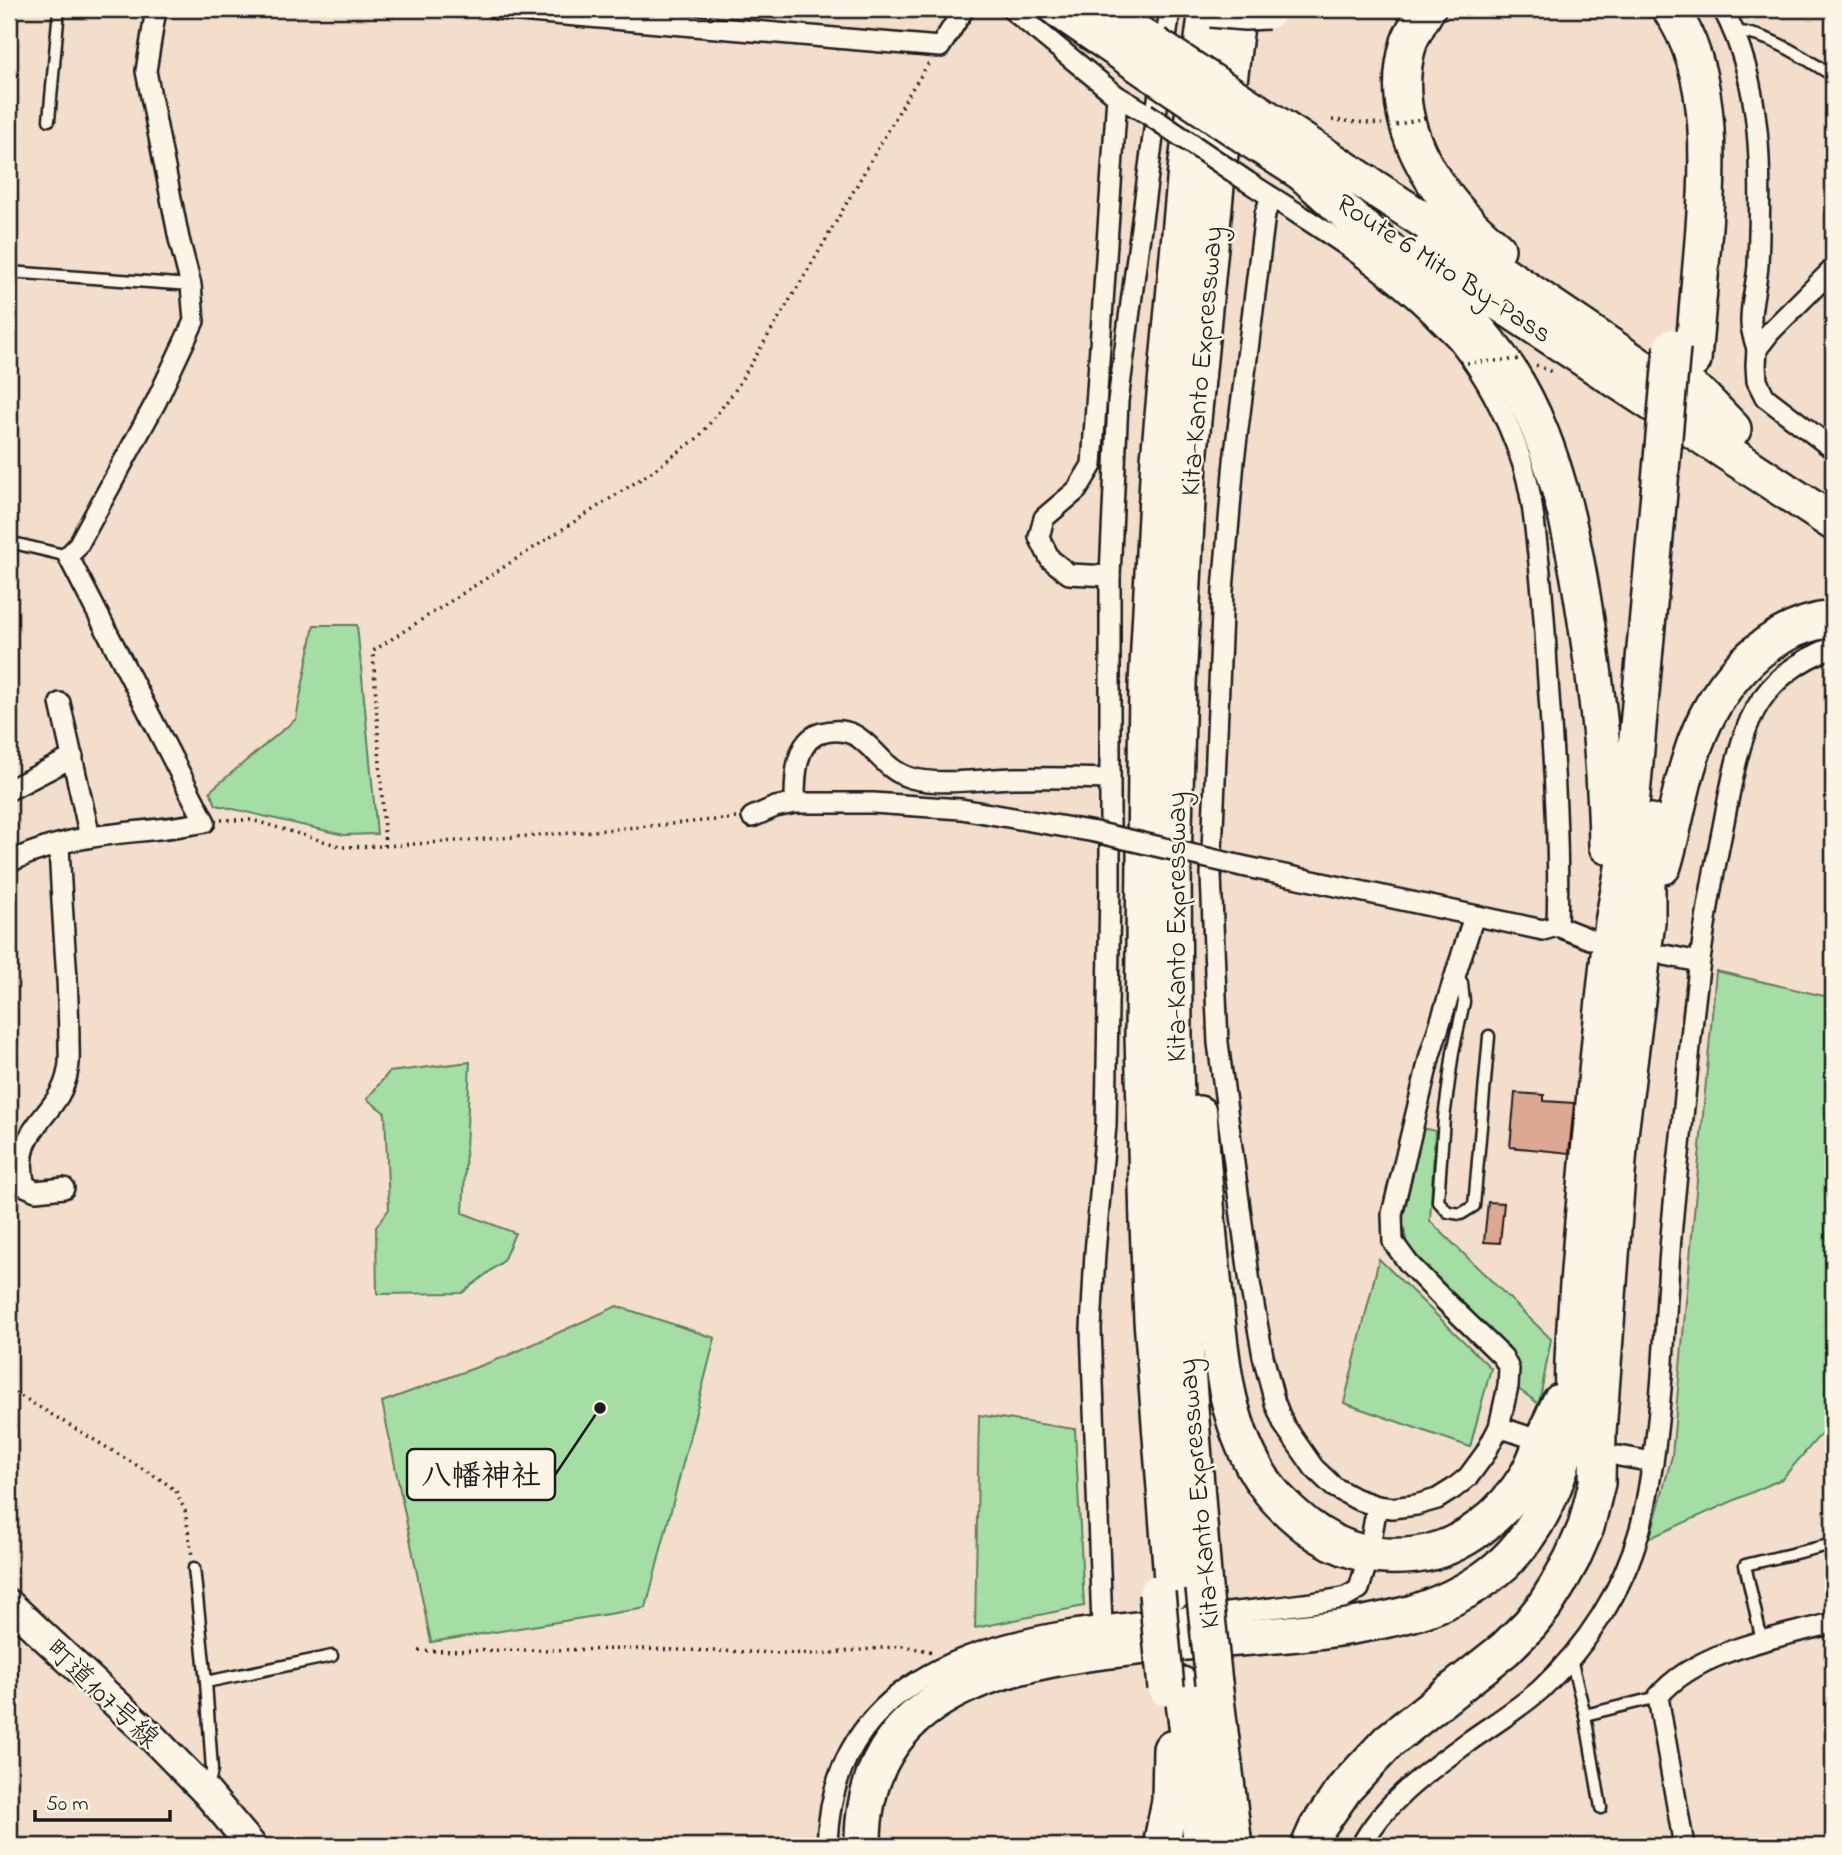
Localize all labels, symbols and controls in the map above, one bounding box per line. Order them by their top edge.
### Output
street label: Route 6 Mito By-Pass [1327,185,1559,355]
street label: Kita-Kanto Expressway [1171,225,1236,498]
street label: Kita-Kanto Expressway [1158,792,1199,1062]
street label: Kita-Kanto Expressway [1168,1357,1233,1630]
callout: 八幡神社 [407,1449,555,1500]
text: 八幡神社 [421,1456,541,1500]
street label: 町道107号線 [34,1631,167,1760]
scale bar [35,1778,170,1822]
text: 50 m [46,1790,89,1820]

